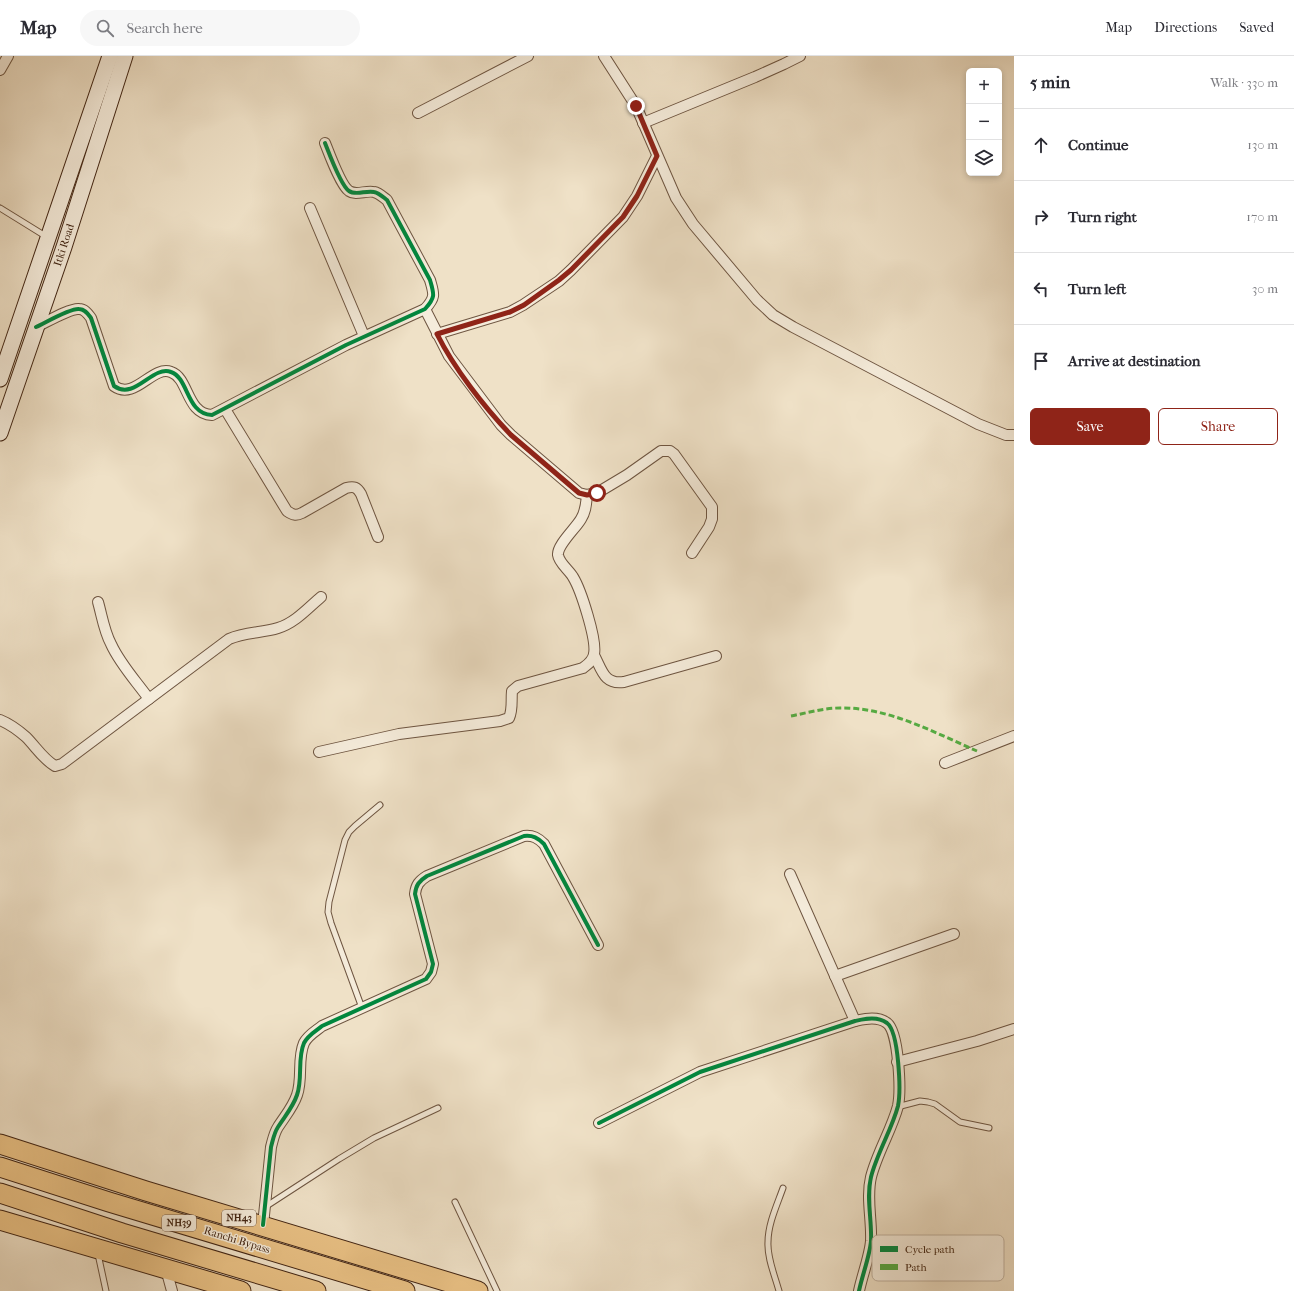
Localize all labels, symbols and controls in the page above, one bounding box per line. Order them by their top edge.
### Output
search box [80,10,360,46]
text: Map [20,17,56,39]
icon: search [94,17,116,39]
text: Search here [126,19,203,37]
text: Map [1105,19,1132,36]
text: Directions [1154,19,1217,36]
text: Saved [1239,19,1274,36]
map controls [966,68,1002,176]
button: + [966,68,1002,104]
text: 5 min [1030,72,1070,92]
text: Walk · 330 m [1210,75,1278,90]
route end [627,97,645,115]
button: − [966,104,1002,140]
icon: ahead [1030,134,1052,156]
text: Continue [1068,136,1128,154]
text: 130 m [1247,137,1278,152]
button: layers [966,140,1002,176]
icon: right [1030,206,1052,228]
text: Turn right [1068,208,1137,226]
text: 170 m [1246,209,1278,224]
street label: Itki Road [51,221,77,268]
icon: left [1030,278,1052,300]
text: Turn left [1068,280,1126,298]
text: 30 m [1252,281,1278,296]
icon: arrive [1030,350,1052,372]
text: Arrive at destination [1068,352,1200,370]
button: Save [1030,408,1150,445]
button: Share [1158,408,1278,445]
route start [588,484,606,502]
road number: NH43 [222,1210,256,1226]
road number: NH39 [162,1215,196,1231]
street label: Ranchi Bypass [202,1224,272,1256]
legend [872,1235,1004,1281]
text: Cycle path [905,1243,956,1256]
text: Path [905,1261,928,1274]

